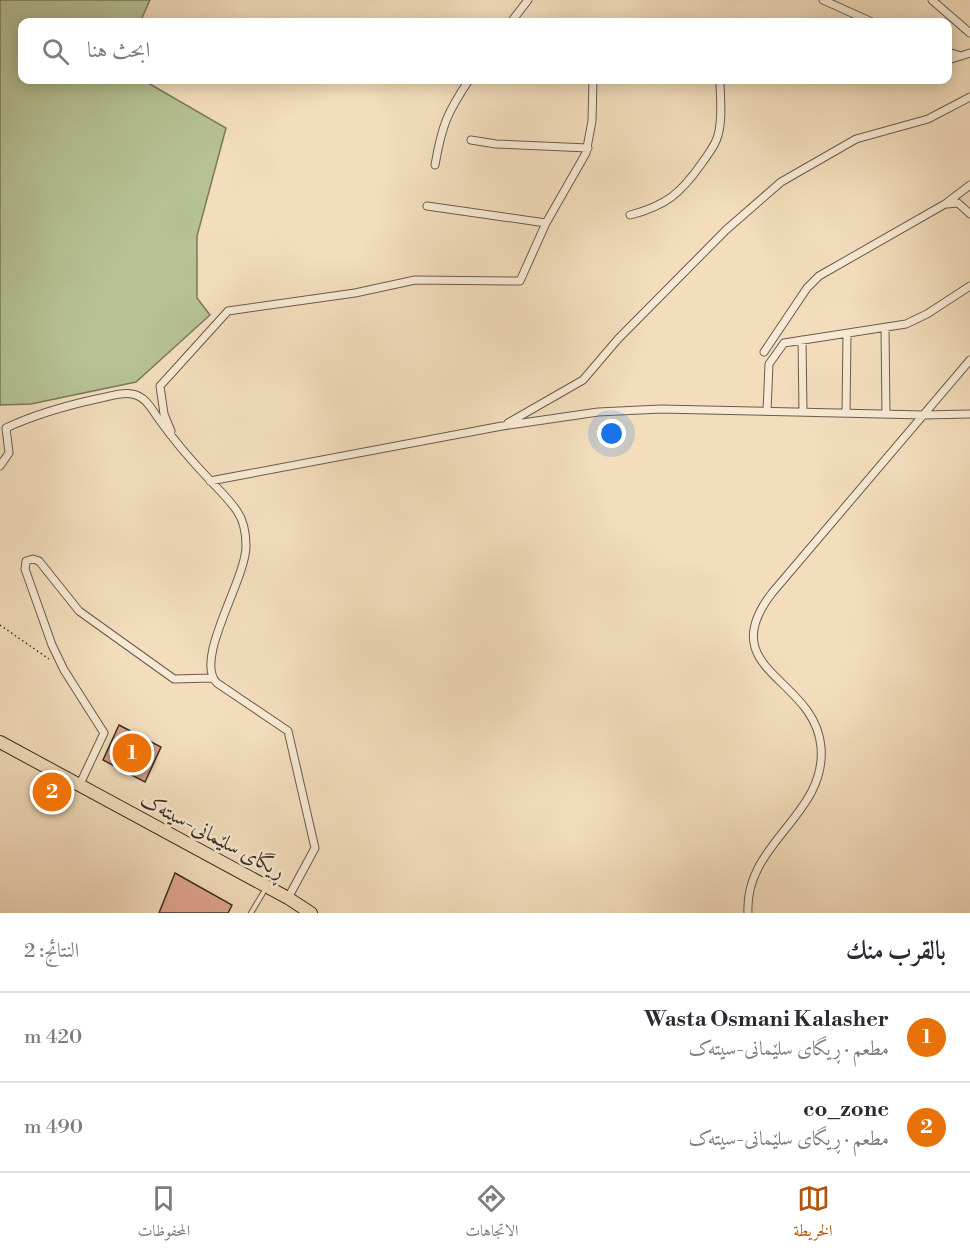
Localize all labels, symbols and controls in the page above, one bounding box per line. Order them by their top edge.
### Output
search box [18,18,952,84]
icon: search [39,35,72,68]
text: ابحث هنا [87,37,150,64]
your location [597,419,626,448]
pin: 1 [112,730,152,776]
pin: 2 [32,770,72,814]
street label: ڕیگای سلێمانی-سیتەک [134,786,290,888]
text: بالقرب منك [846,935,946,967]
text: النتائج: 2 [24,939,79,964]
text: Wasta Osmani Kalasher [644,1006,889,1033]
text: 420 m [24,1025,82,1050]
text: 1 [922,1025,931,1050]
text: مطعم · ڕیگای سلێمانی-سیتەک [688,1037,889,1062]
text: co_zone [803,1096,889,1123]
text: 490 m [24,1115,83,1140]
text: 2 [920,1115,933,1140]
text: مطعم · ڕیگای سلێمانی-سیتەک [688,1127,889,1152]
tab: المحفوظات [138,1182,190,1246]
tab: الاتجاهات [465,1182,519,1246]
tab: الخريطة [794,1182,833,1246]

